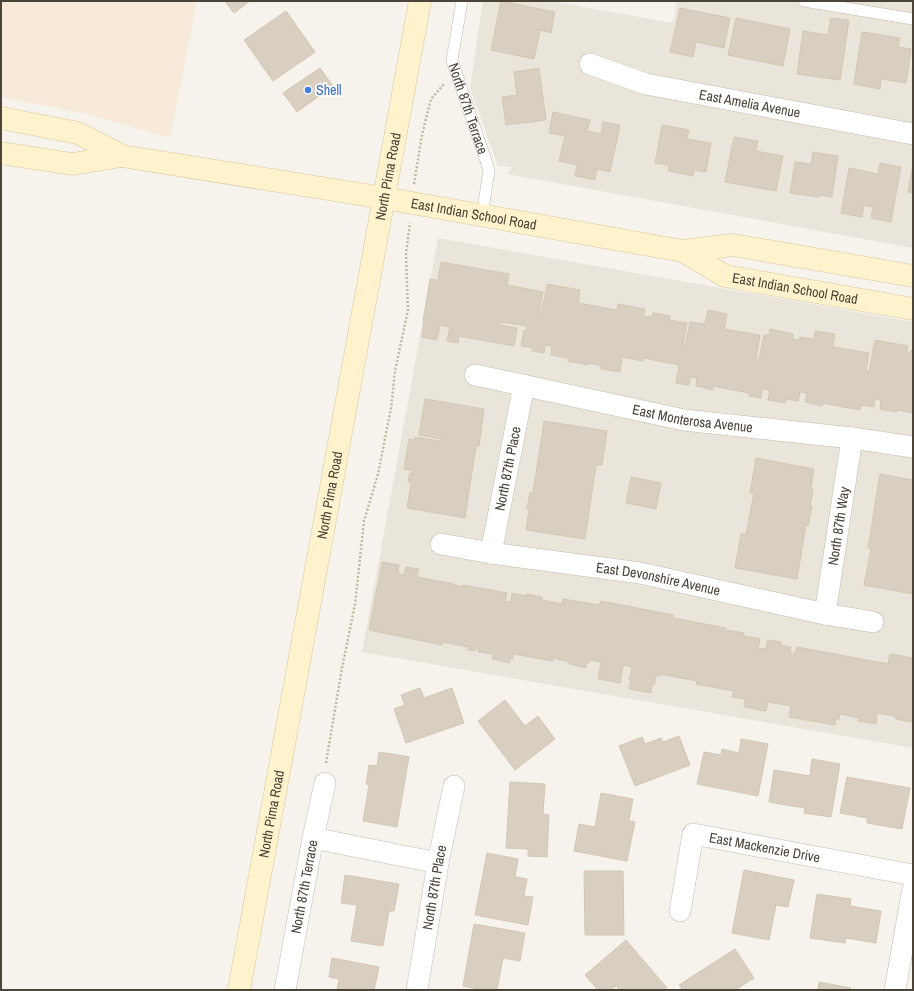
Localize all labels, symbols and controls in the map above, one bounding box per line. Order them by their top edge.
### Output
street label: North 87th Terrace [445,61,492,156]
place label: Shell [316,81,342,99]
marker: Shell [303,85,313,95]
street label: East Amelia Avenue [698,85,802,122]
street label: North Pima Road [371,131,405,222]
street label: East Indian School Road [410,194,538,234]
street label: East Indian School Road [731,268,859,308]
street label: East Monterosa Avenue [631,400,754,436]
street label: North 87th Place [490,425,525,512]
street label: North Pima Road [313,450,346,541]
street label: North 87th Way [824,485,853,567]
street label: East Devonshire Avenue [595,558,722,600]
street label: North Pima Road [254,769,288,859]
street label: East Mackenzie Drive [708,828,822,867]
street label: North 87th Terrace [287,838,321,935]
street label: North 87th Place [418,843,450,931]

